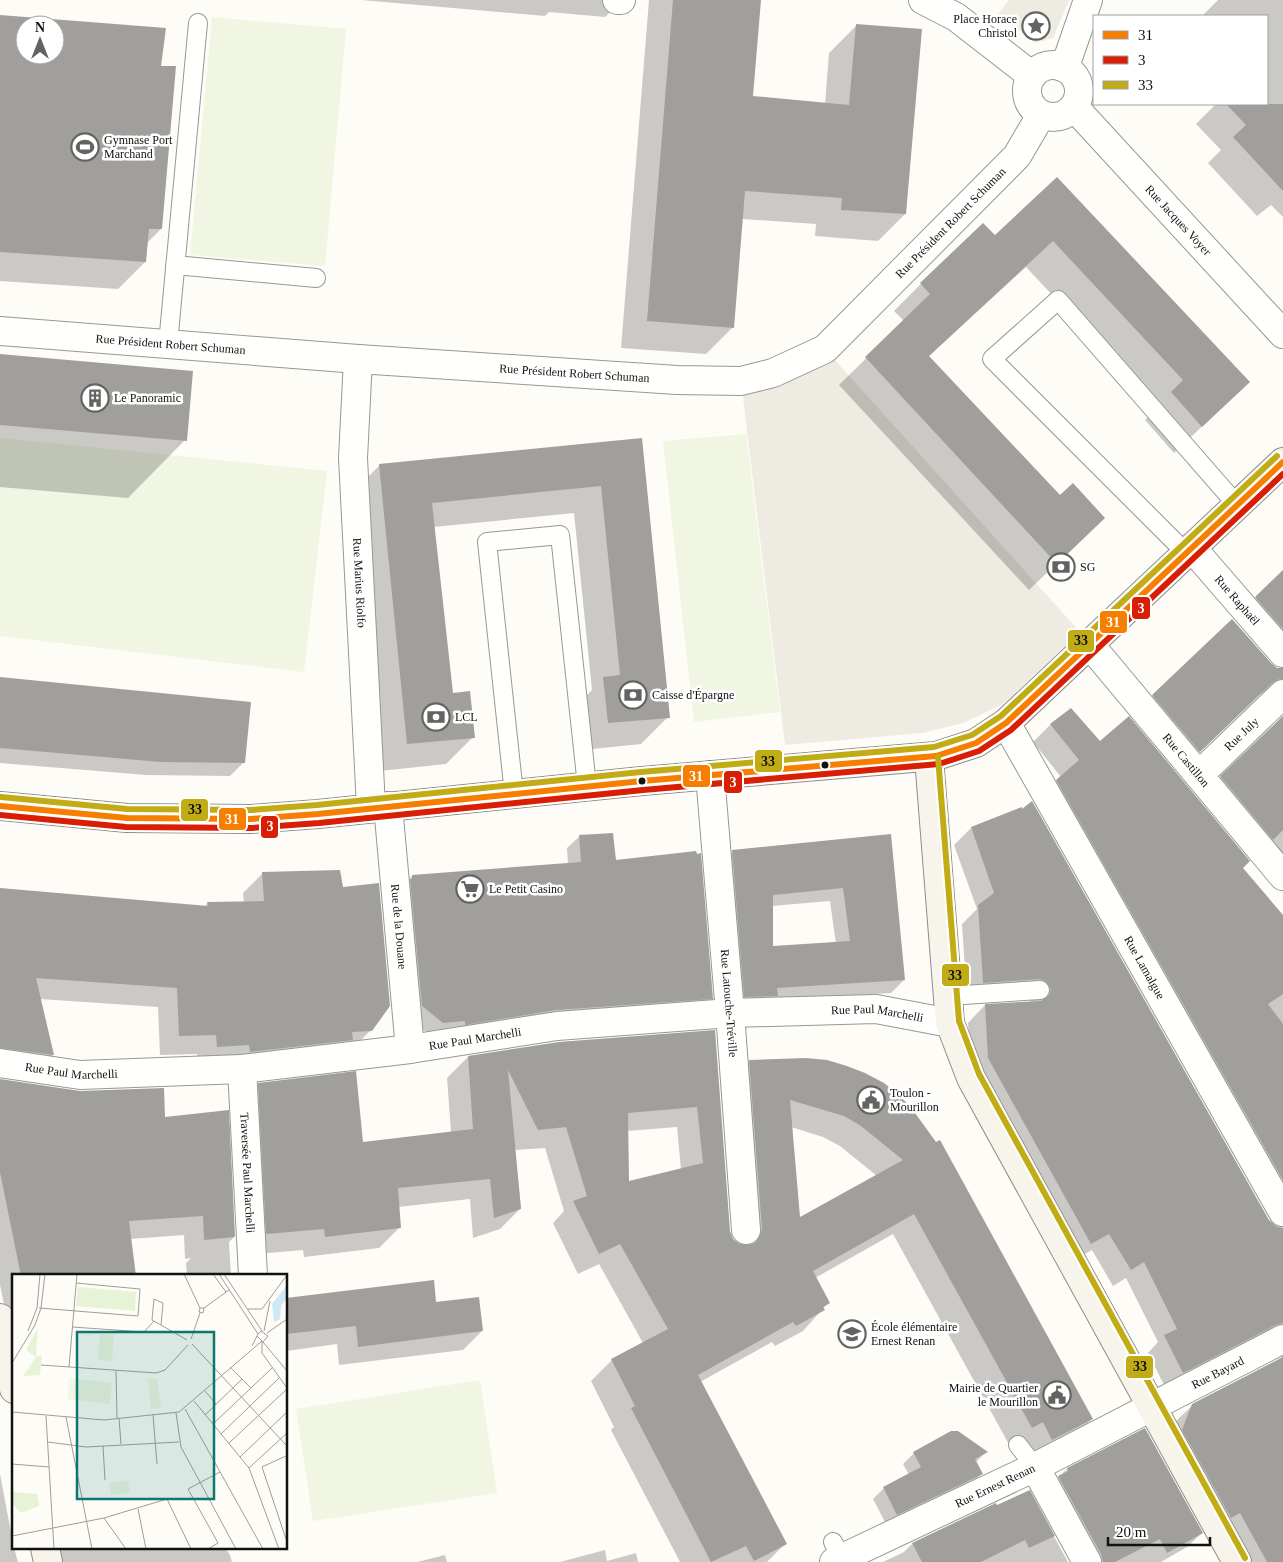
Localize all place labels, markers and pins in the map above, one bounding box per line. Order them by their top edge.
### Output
place icon: Place Horace Christol [1021,11,1051,41]
place label: Place Horace Christol [953,12,1018,40]
sports icon: Gymnase Port Marchand [70,132,100,162]
place label: Gymnase Port Marchand [104,133,173,161]
building icon: Le Panoramic [80,383,110,413]
place label: Le Panoramic [114,391,181,405]
bank icon: SG [1046,552,1076,582]
place label: SG [1080,560,1096,574]
bank icon: Caisse d'Épargne [618,680,648,710]
place label: Caisse d'Épargne [652,688,734,702]
bank icon: LCL [421,702,451,732]
place label: LCL [455,710,478,724]
unlabelled marker [820,760,830,770]
unlabelled marker [637,776,647,786]
supermarket icon: Le Petit Casino [455,874,485,904]
place label: Le Petit Casino [489,882,563,896]
public building icon: Toulon - Mourillon [856,1085,886,1115]
place label: Toulon - Mourillon [890,1086,939,1114]
school or university icon: École élémentaire Ernest Renan [837,1319,867,1349]
place label: École élémentaire Ernest Renan [871,1320,957,1348]
public building icon: Mairie de Quartier le Mourillon [1042,1380,1072,1410]
place label: Mairie de Quartier le Mourillon [949,1381,1038,1409]

